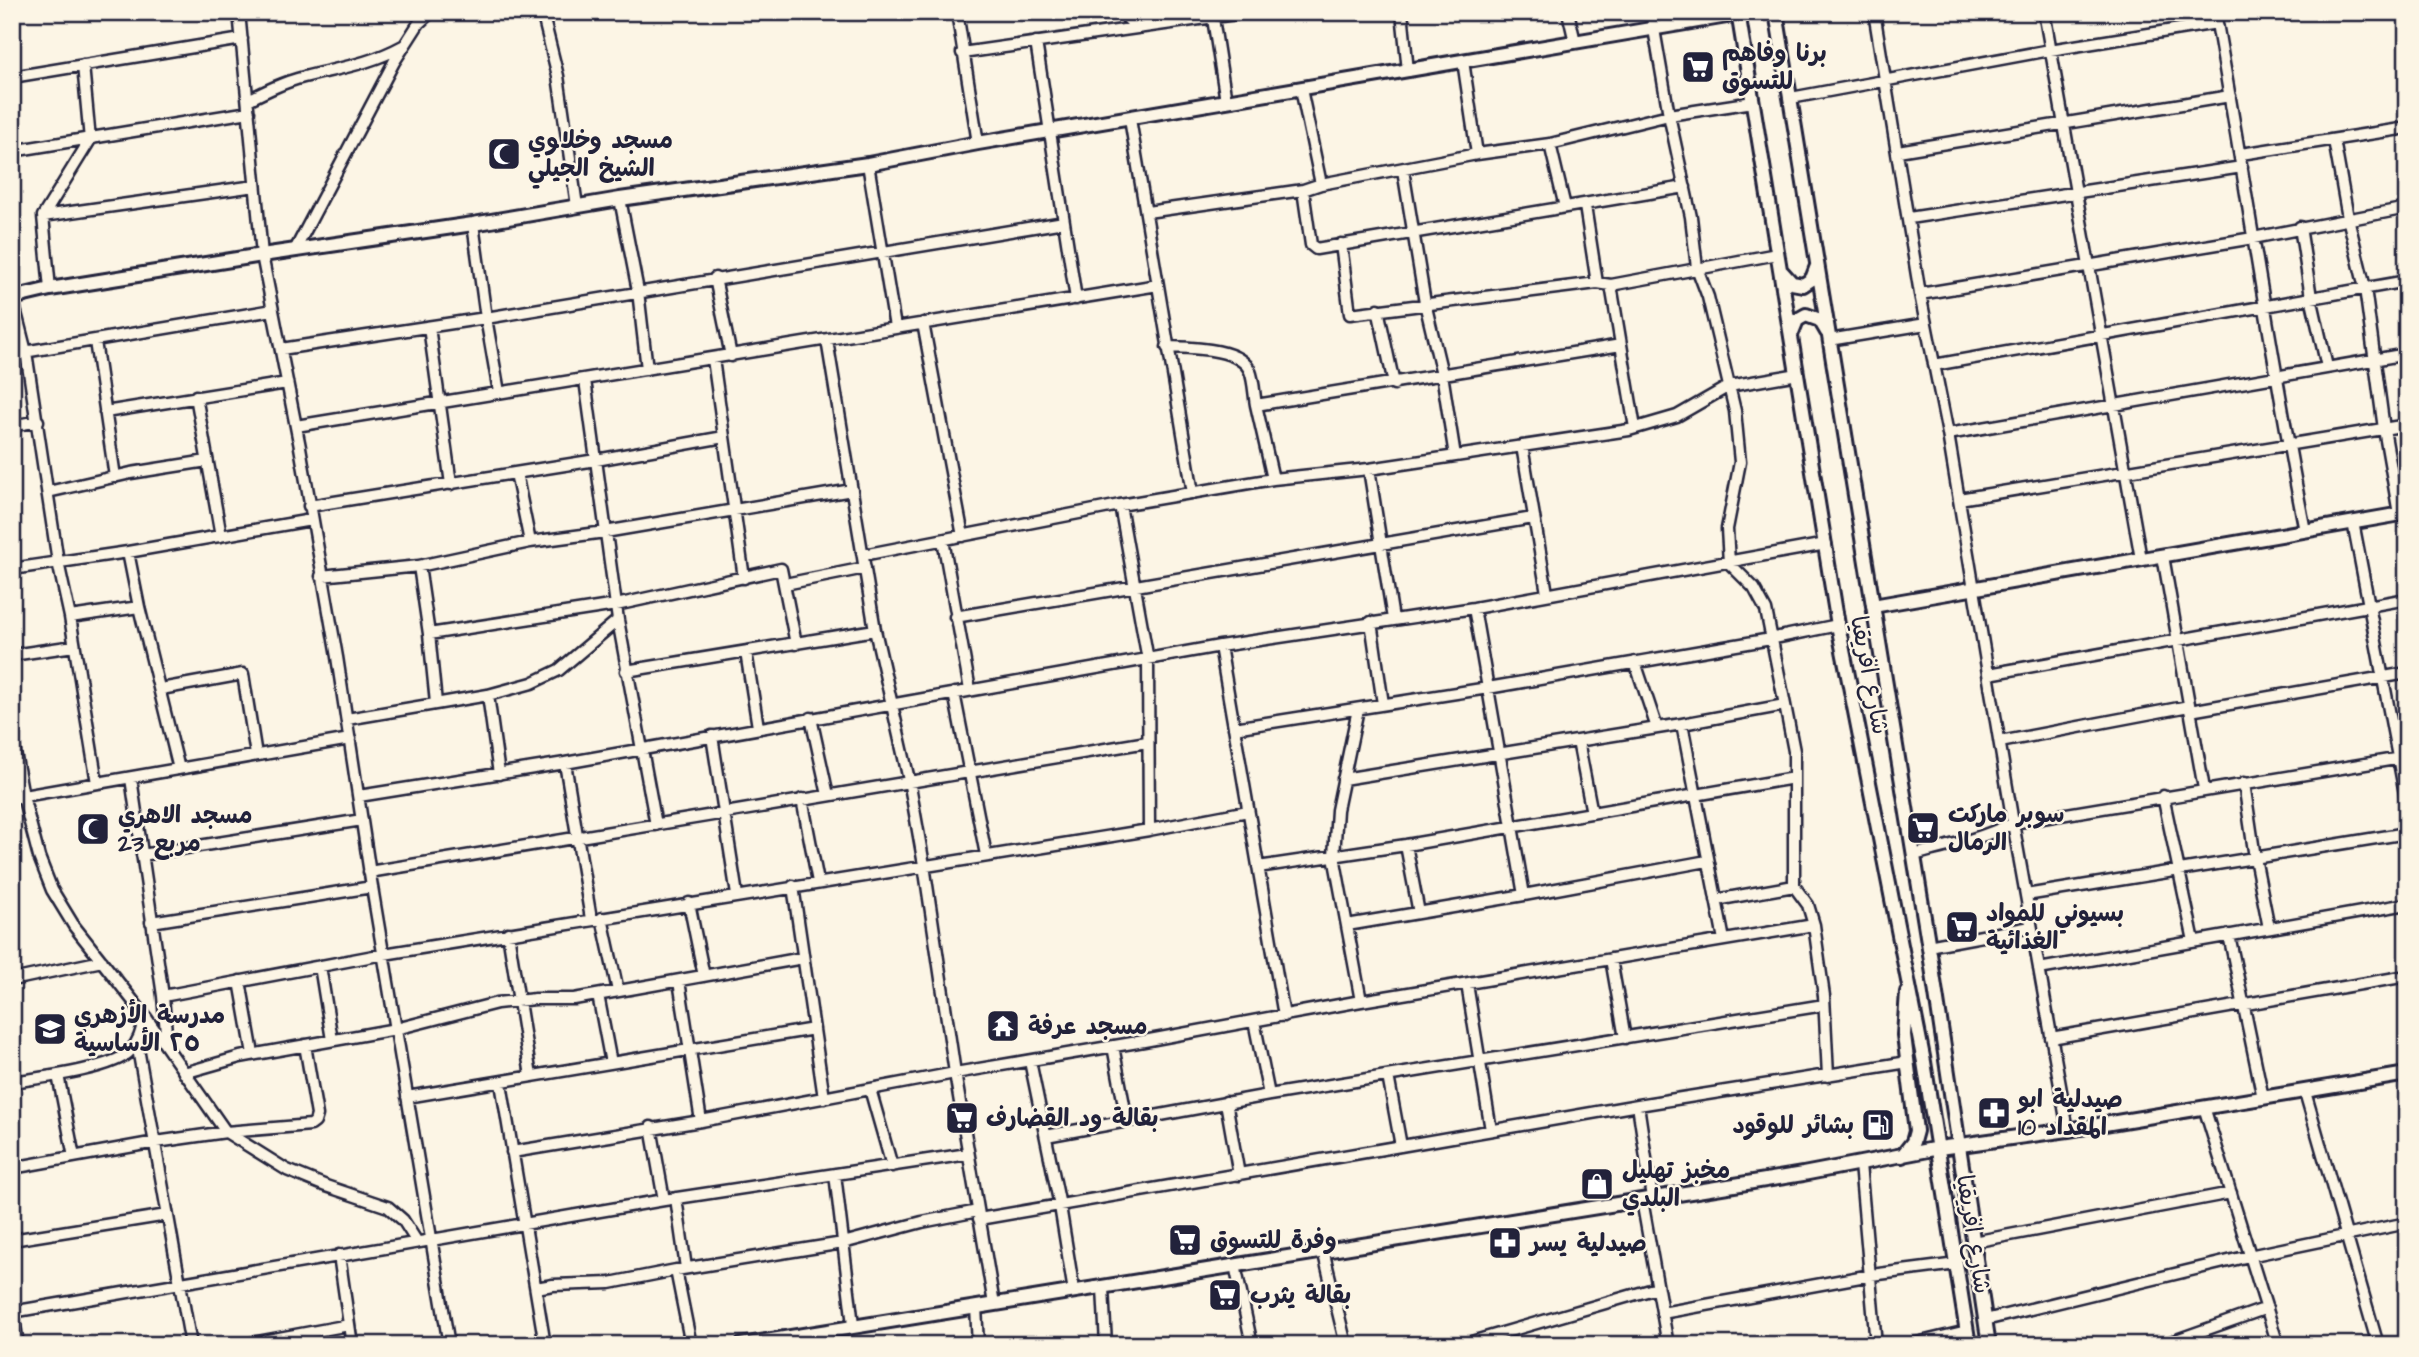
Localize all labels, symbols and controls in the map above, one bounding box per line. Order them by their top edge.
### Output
place label: برنا وفاهم للتسوق [1722,37,1827,99]
supermarket icon: برنا وفاهم للتسوق [1679,48,1717,86]
place label: مسجد وخلاوي الشيخ الجيلي [528,124,673,189]
mosque icon: مسجد وخلاوي الشيخ الجيلي [485,135,523,173]
street label: شارع افريقيا [1841,613,1897,737]
place label: سوبر ماركت الرمال [1948,798,2064,860]
place label: مسجد الاهري مربع 23 [117,799,252,861]
supermarket icon: سوبر ماركت الرمال [1904,809,1942,847]
mosque icon: مسجد الاهري مربع 23 [74,810,112,848]
place label: بسيوني للمواد الغذائية [1986,897,2124,959]
supermarket icon: بسيوني للمواد الغذائية [1943,908,1981,946]
place label: مدرسة الأزهري ٢٥ الأساسية [74,998,225,1061]
temple icon: مسجد عرفة [984,1007,1022,1045]
school or university icon: مدرسة الأزهري ٢٥ الأساسية [31,1010,69,1048]
place label: مسجد عرفة [1028,1010,1147,1044]
place label: صيدلية ابو المقداد 10 [2016,1083,2123,1145]
pharmacy icon: صيدلية ابو المقداد 10 [1975,1094,2013,1132]
supermarket icon: بقالة ود القضارف [943,1099,981,1137]
place label: بقالة ود القضارف [986,1102,1159,1136]
fuel station icon: بشائر للوقود [1859,1106,1897,1144]
place label: بشائر للوقود [1733,1109,1854,1143]
place label: مخبز تهليل البلدي [1622,1154,1730,1216]
shop icon: مخبز تهليل البلدي [1578,1165,1616,1203]
street label: شارع افريقيا [1947,1172,1999,1296]
supermarket icon: وفرة للتسوق [1166,1221,1204,1259]
place label: وفرة للتسوق [1210,1224,1337,1258]
pharmacy icon: صيدلية يسر [1486,1224,1524,1262]
place label: صيدلية يسر [1528,1227,1647,1261]
supermarket icon: بقالة يثرب [1206,1276,1244,1314]
place label: بقالة يثرب [1250,1279,1351,1313]

